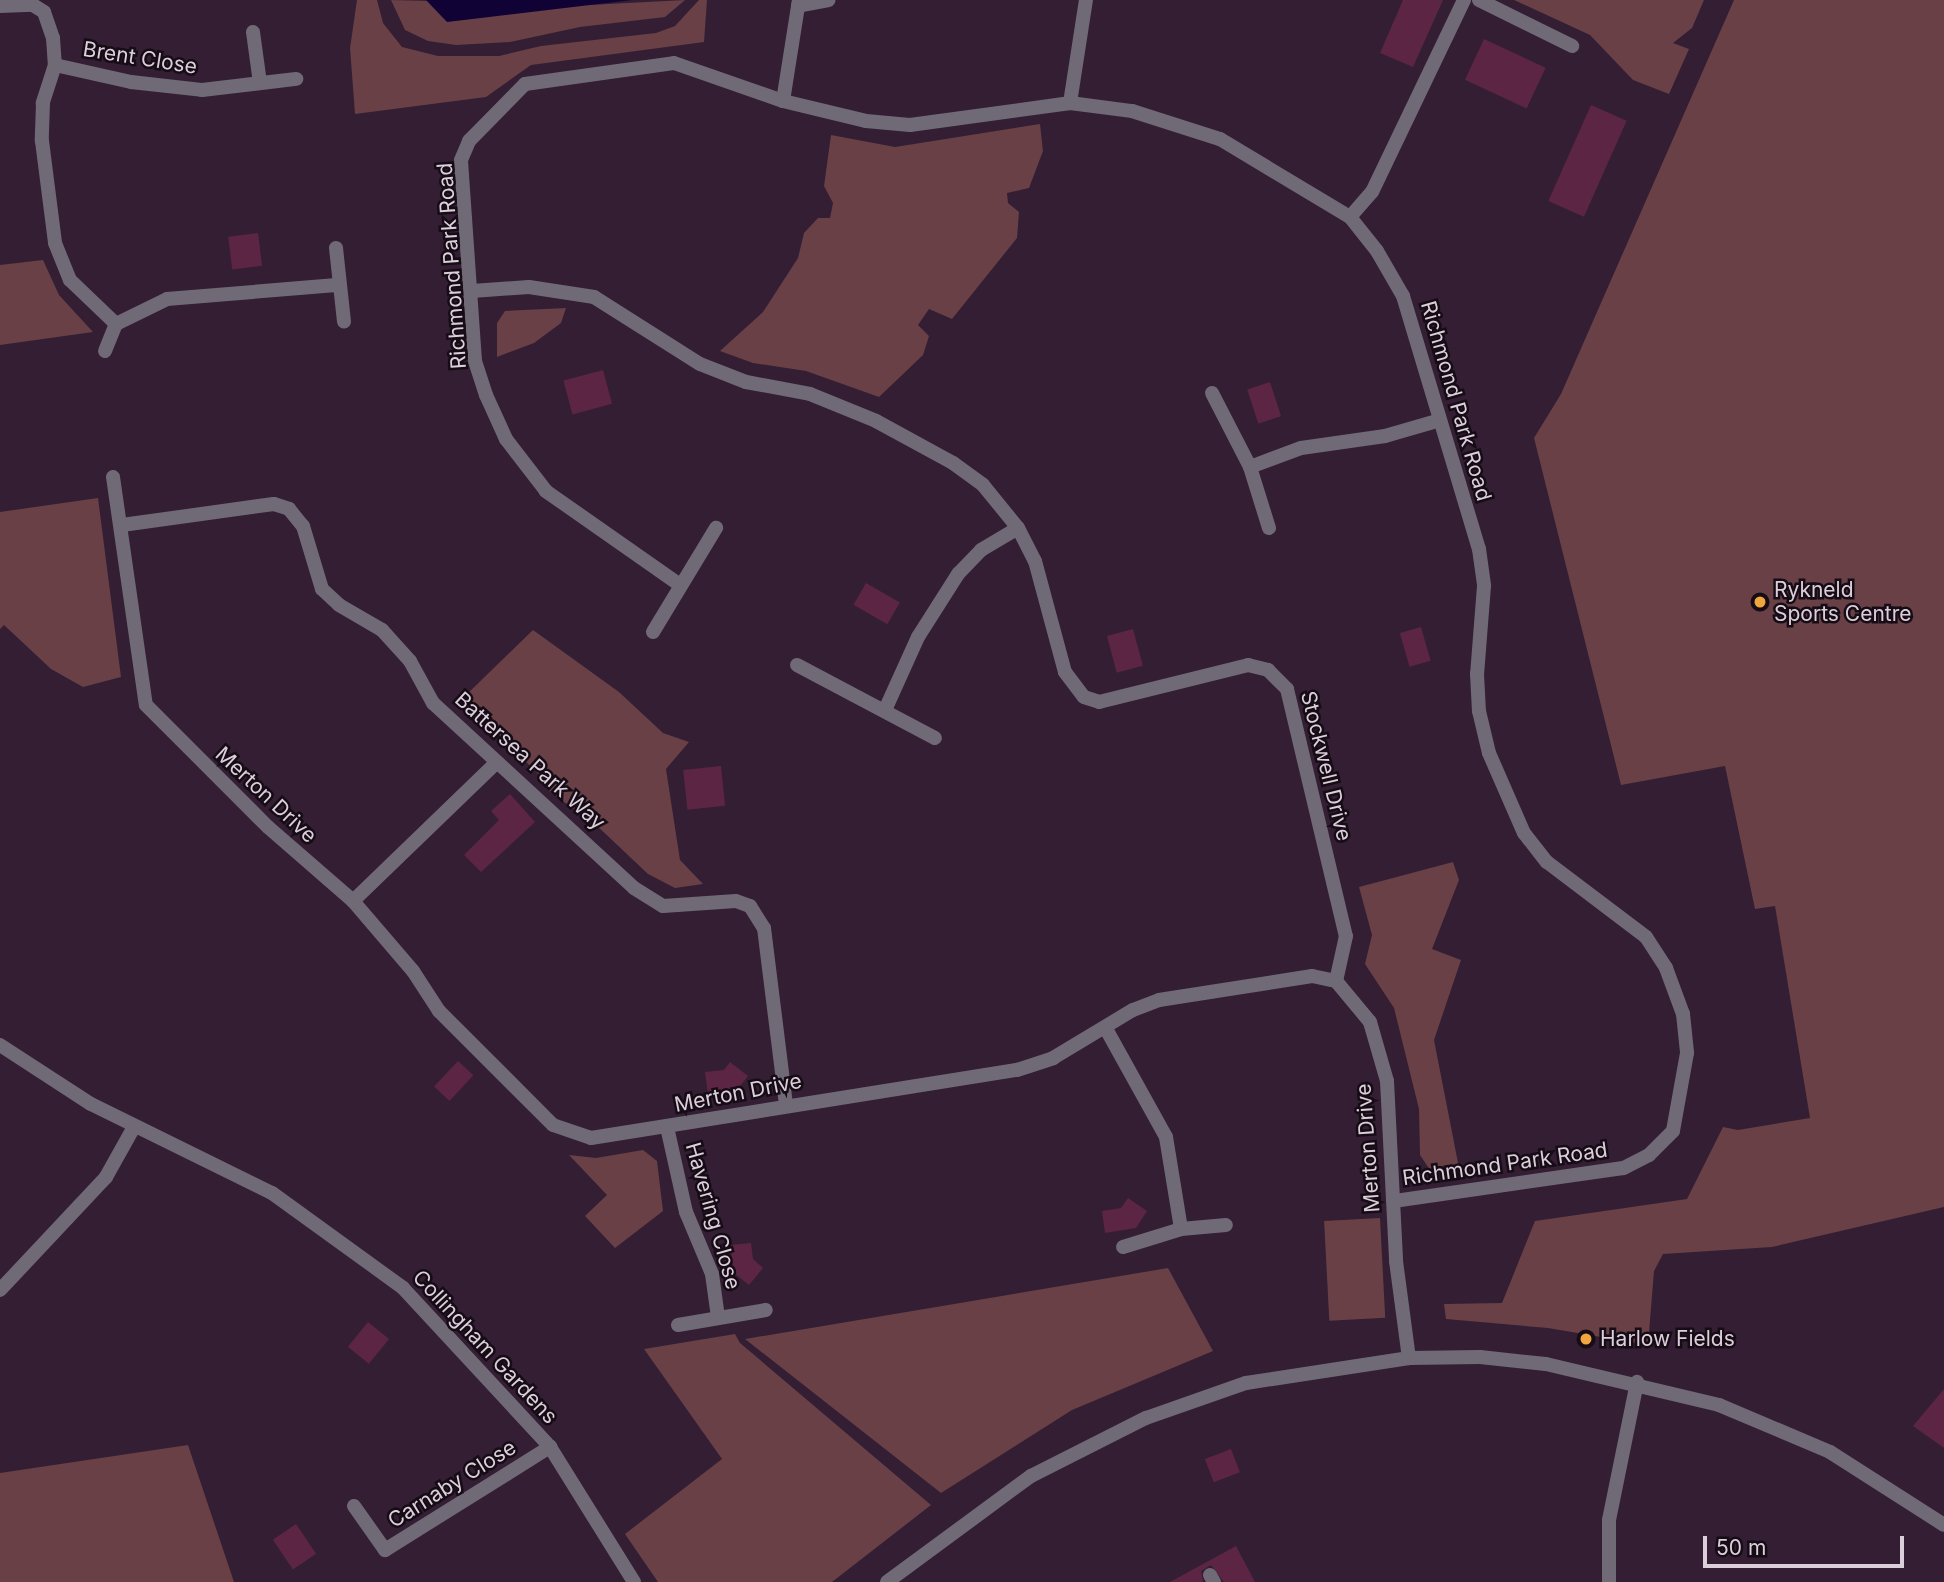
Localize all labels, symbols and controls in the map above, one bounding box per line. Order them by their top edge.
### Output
street label: Brent Close [81,37,199,79]
street label: Richmond Park Road [432,162,472,370]
street label: Richmond Park Road [1415,298,1497,504]
place label: Rykneld Sports Centre [1774,577,1911,627]
marker: Rykneld Sports Centre [1752,594,1768,610]
street label: Battersea Park Way [450,687,610,835]
street label: Stockwell Drive [1295,688,1357,844]
street label: Merton Drive [210,742,322,848]
street label: Merton Drive [672,1068,804,1118]
street label: Merton Drive [1351,1083,1385,1213]
street label: Richmond Park Road [1401,1137,1609,1191]
street label: Havering Close [680,1140,746,1292]
street label: Collingham Gardens [407,1265,563,1429]
place label: Harlow Fields [1600,1326,1735,1352]
marker: Harlow Fields [1578,1331,1594,1347]
street label: Carnaby Close [383,1435,521,1533]
scale bar [1706,1522,1907,1566]
text: 50 m [1716,1535,1766,1560]

